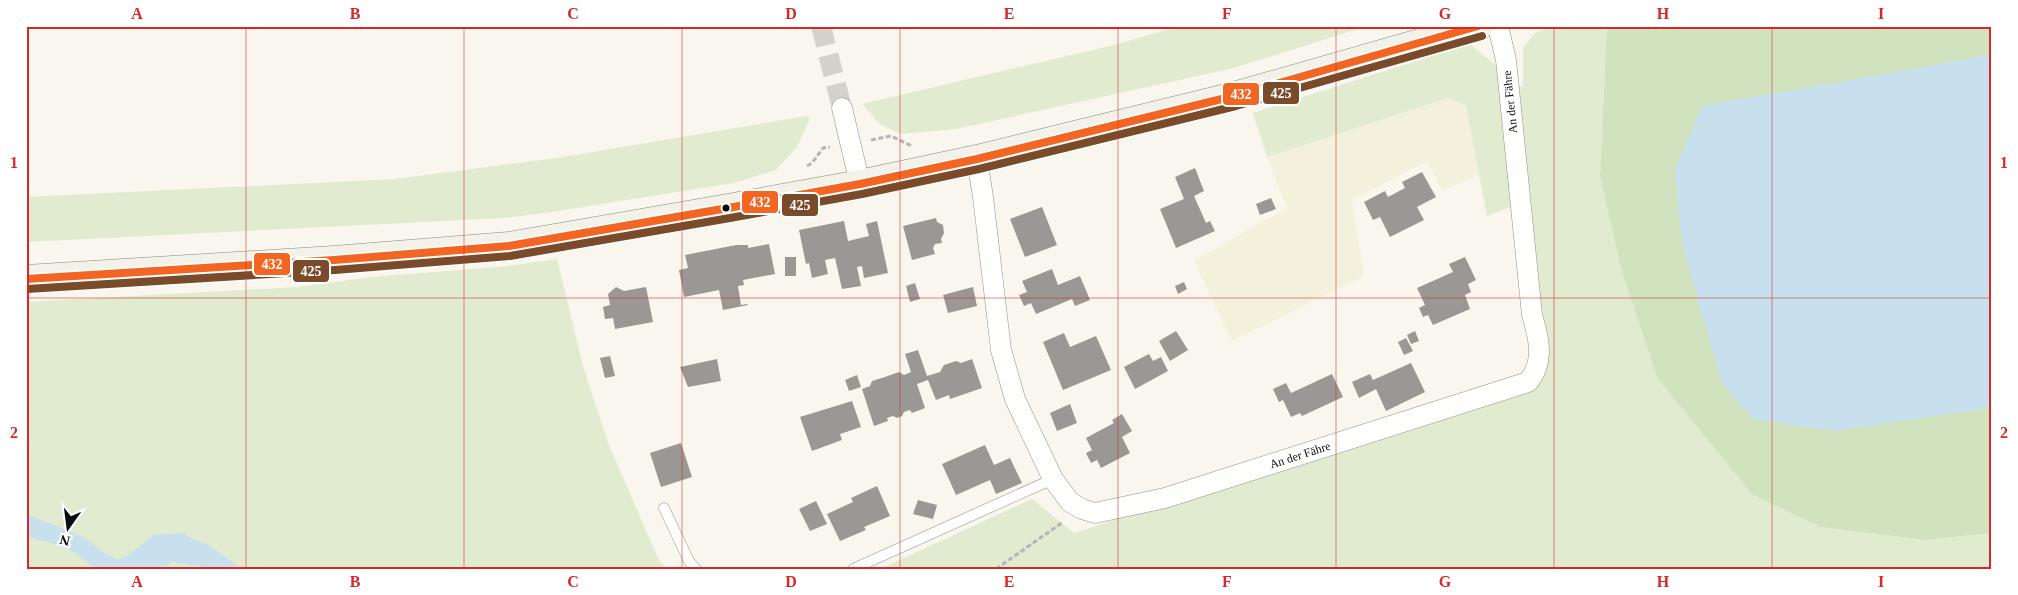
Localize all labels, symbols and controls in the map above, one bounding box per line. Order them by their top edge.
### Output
text: A [131,5,143,22]
text: B [350,5,361,22]
text: C [567,5,579,22]
text: D [785,5,797,22]
text: E [1004,5,1014,22]
text: F [1222,5,1232,22]
text: G [1439,5,1452,22]
text: H [1657,5,1670,22]
text: I [1878,5,1884,22]
street label: An der Fähre [1500,70,1520,134]
line badge: 425 [1262,81,1300,105]
line badge: 432 [1222,82,1260,106]
text: 425 [1271,86,1292,101]
text: 432 [1231,87,1252,102]
text: 1 [10,154,18,171]
text: 1 [2000,154,2008,171]
line badge: 432 [741,190,779,214]
line badge: 425 [781,193,819,217]
text: 432 [750,195,771,210]
text: 425 [790,198,811,213]
unlabelled marker [721,203,731,213]
line badge: 432 [253,252,291,276]
text: 432 [262,257,283,272]
line badge: 425 [292,259,330,283]
text: 425 [301,264,322,279]
text: 2 [10,424,18,441]
text: 2 [2000,424,2008,441]
street label: An der Fähre [1268,439,1332,471]
north arrow [42,502,92,552]
text: N [58,532,72,549]
text: A [131,573,143,590]
text: B [350,573,361,590]
text: C [567,573,579,590]
text: D [785,573,797,590]
text: E [1004,573,1014,590]
text: F [1222,573,1232,590]
text: G [1439,573,1452,590]
text: H [1657,573,1670,590]
text: I [1878,573,1884,590]

